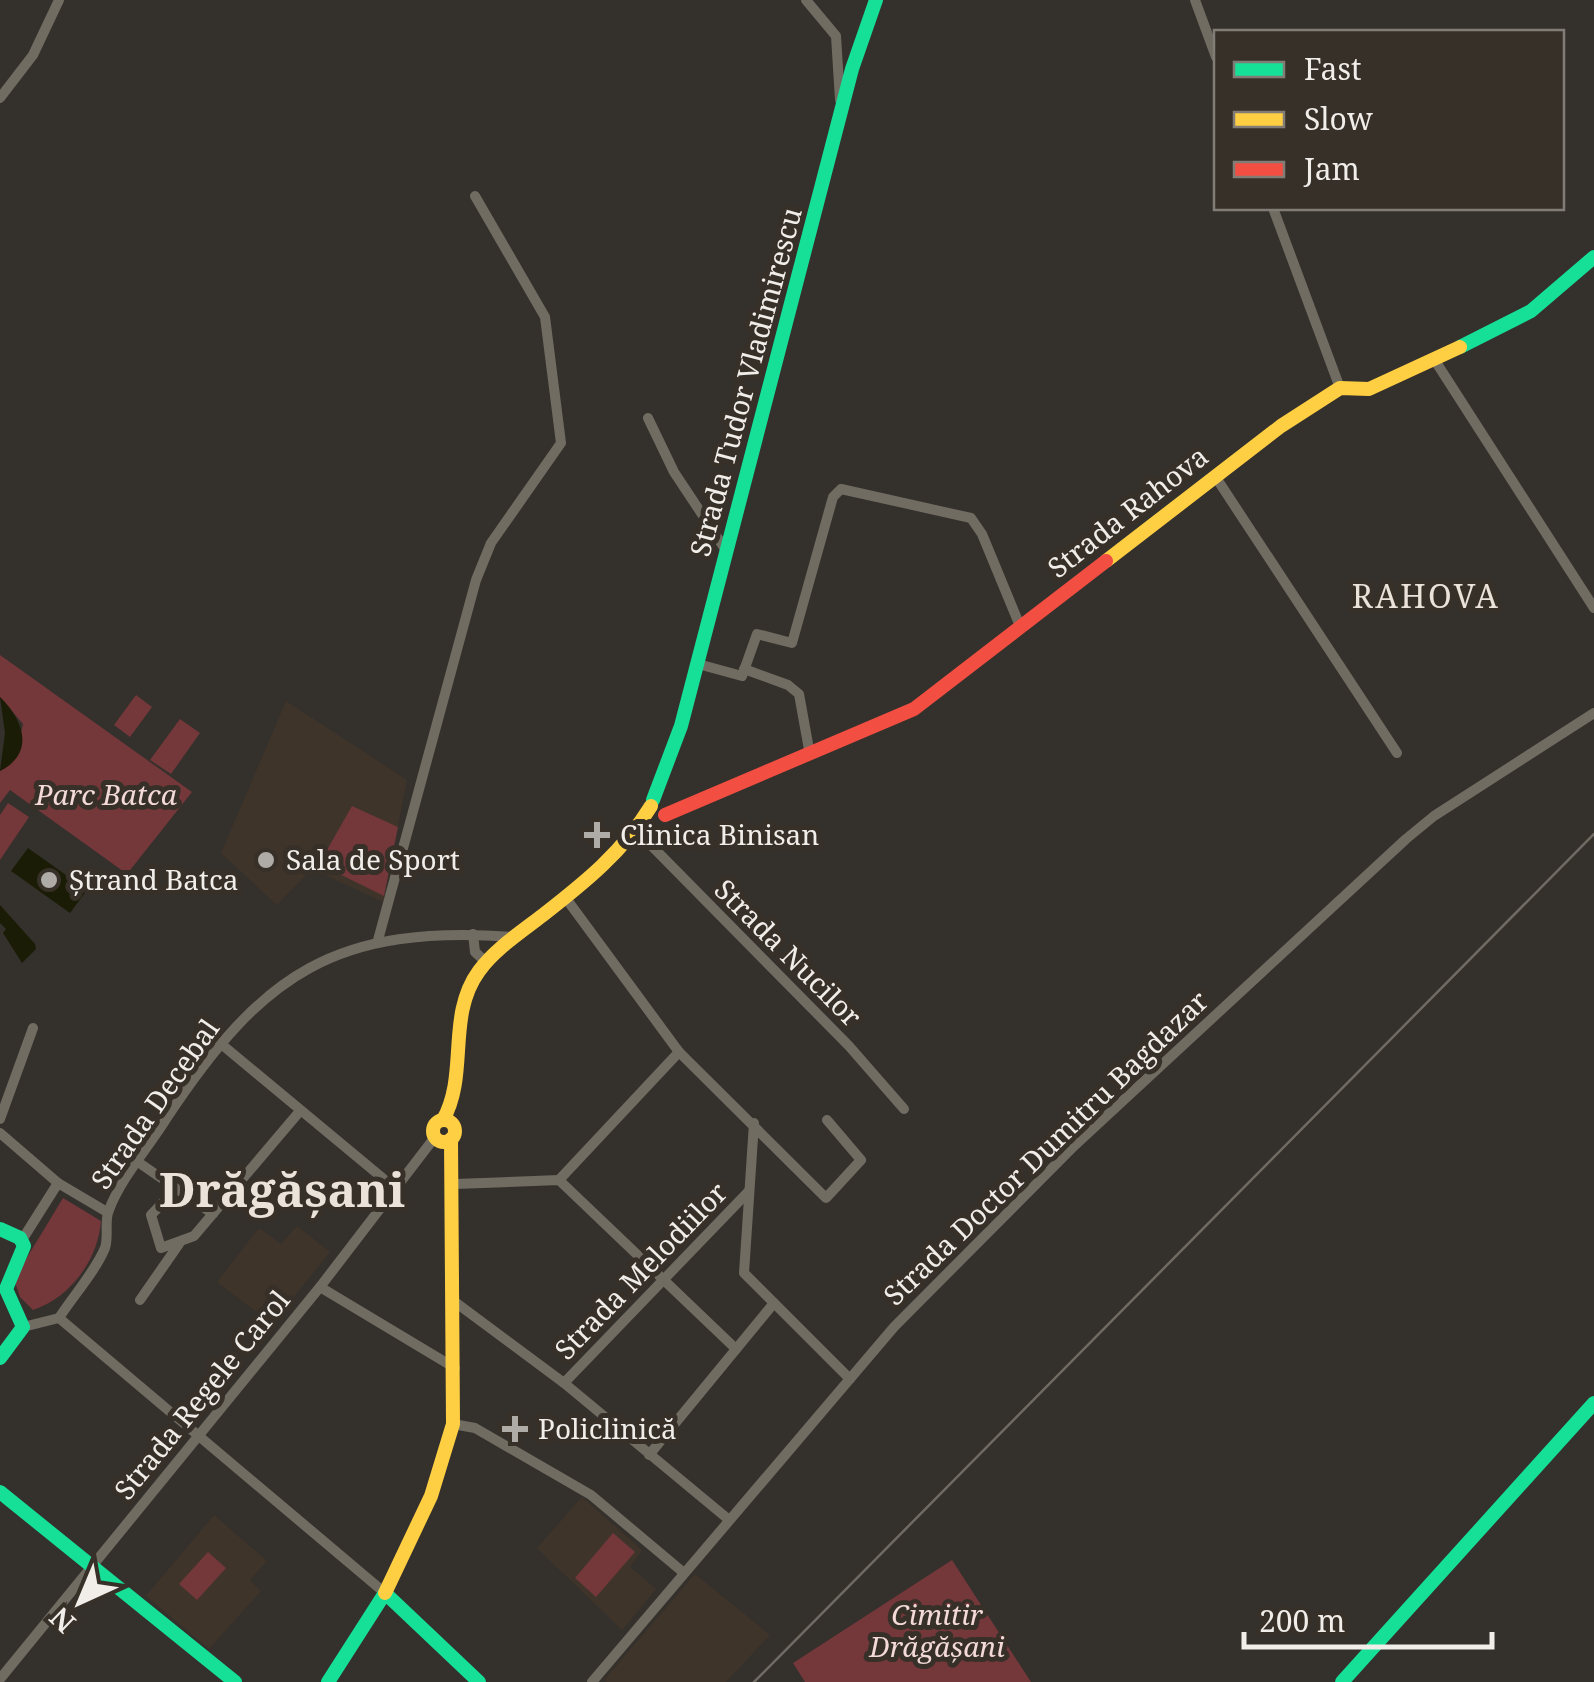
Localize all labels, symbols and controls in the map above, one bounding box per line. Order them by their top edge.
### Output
legend [1214,30,1564,210]
text: Fast [1304,48,1361,89]
text: Slow [1304,98,1373,139]
text: Jam [1303,148,1360,189]
street label: Strada Tudor Vladimirescu [680,203,810,560]
street label: Strada Rahova [1039,437,1215,586]
district label: RAHOVA [1352,574,1500,617]
park label: Parc Batca [34,775,178,813]
place label: Clinica Binisan [620,815,819,853]
marker: Clinica Binisan [584,822,610,848]
place label: Sala de Sport [286,840,460,878]
marker: Sala de Sport [255,849,277,871]
place label: Ștrand Batca [69,860,239,898]
marker: Ștrand Batca [38,869,60,891]
street label: Strada Nucilor [707,870,871,1034]
street label: Strada Doctor Dumitru Bagdazar [875,982,1216,1313]
street label: Strada Decebal [81,1011,227,1196]
district label: Drăgășani [159,1156,405,1221]
street label: Strada Melodiilor [546,1173,735,1367]
street label: Strada Regele Carol [105,1282,298,1507]
place label: Policlinică [538,1409,677,1447]
marker: Policlinică [502,1416,528,1442]
north arrow [30,1552,130,1652]
scale bar [1244,1587,1492,1649]
park label: Cimitir Drăgășani [868,1595,1005,1665]
text: N [41,1599,83,1642]
text: 200 m [1259,1600,1345,1641]

